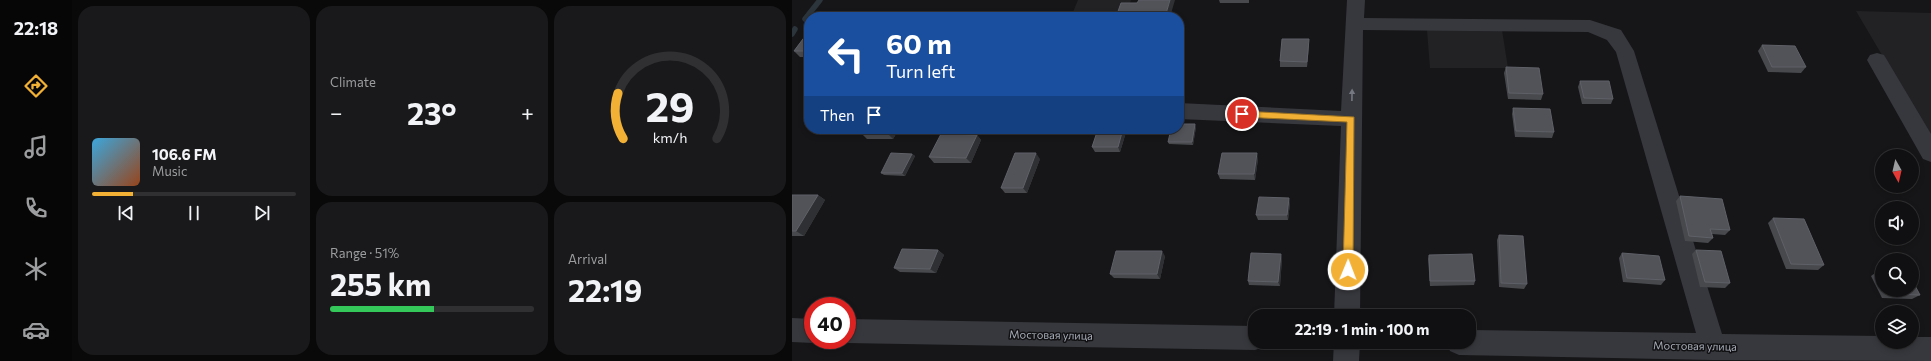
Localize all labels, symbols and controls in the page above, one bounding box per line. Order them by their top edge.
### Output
text: 22:18 [14,17,58,39]
text: 60 m [886,26,952,60]
icon: left [820,28,872,80]
text: Turn left [886,60,955,82]
icon: directions [22,72,50,100]
text: Climate [330,74,376,90]
text: 29 [645,80,695,131]
one-way arrow [1348,89,1355,101]
text: 23° [407,94,457,131]
pin [1225,97,1259,131]
text: − [330,99,343,126]
text: + [521,99,534,126]
icon: arrive [1231,103,1253,125]
icon: arrive [863,104,885,126]
text: Then [820,106,855,124]
text: km/h [653,128,687,146]
icon: music [22,133,50,161]
text: 106.6 FM [152,145,217,163]
north arrow [1875,149,1919,193]
map controls [1875,149,1919,349]
text: Music [152,163,187,179]
icon: phone [22,194,50,222]
button: sound [1875,201,1919,245]
icon: previous [115,202,137,224]
icon: pause [183,202,205,224]
icon: next [251,202,273,224]
text: Range · 51% [330,245,399,261]
position arrow [1327,249,1369,291]
text: Arrival [568,251,607,267]
button: search [1875,253,1919,297]
icon: climate [22,255,50,283]
text: 255 km [330,265,431,302]
text: 22:19 [568,271,642,308]
speed limit sign: 40 [804,297,856,349]
button: layers [1875,305,1919,349]
icon: car [22,316,50,344]
text: 22:19 · 1 min · 100 m [1295,320,1429,338]
street label: Мостовая улица [1009,327,1093,342]
street label: Мостовая улица [1653,338,1737,353]

